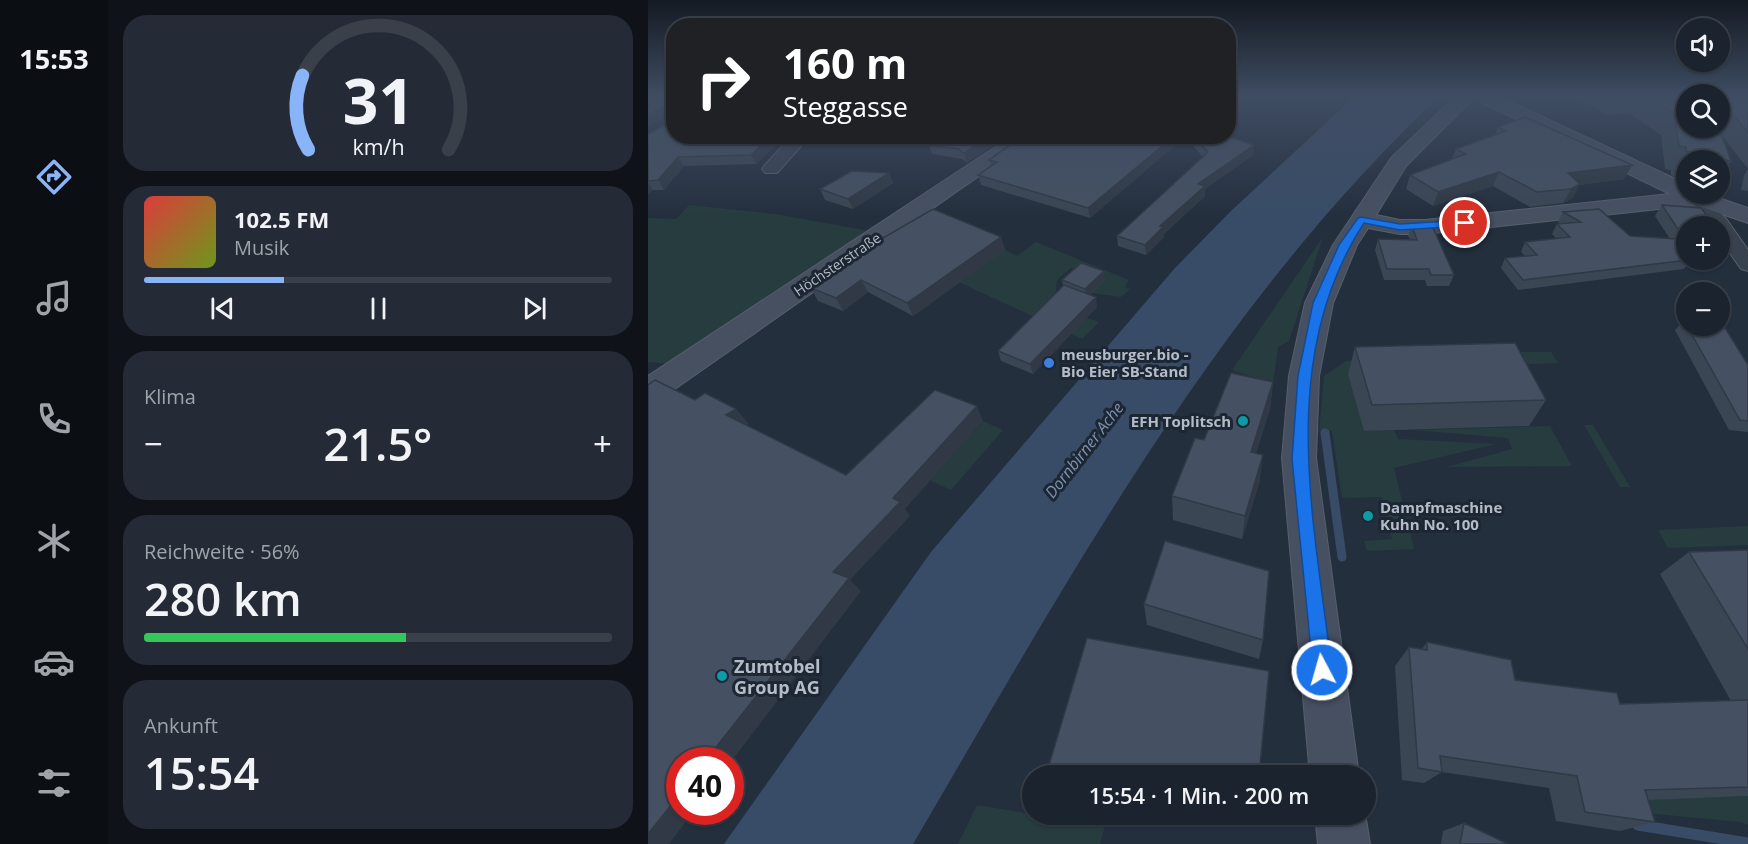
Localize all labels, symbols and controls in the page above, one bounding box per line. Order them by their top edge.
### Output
map controls [1676,18,1730,336]
button: sound [1676,18,1730,72]
text: 160 m [783,34,907,91]
text: 15:53 [19,40,89,77]
icon: right [684,42,762,120]
text: 31 [342,57,414,142]
button: search [1676,84,1730,138]
text: Steggasse [783,88,908,125]
text: km/h [352,132,404,161]
button: layers [1676,150,1730,204]
icon: directions [33,156,75,198]
pin [1439,197,1490,248]
text: 102.5 FM [234,204,329,234]
icon: arrive [1448,206,1481,239]
button: + [1676,216,1730,270]
street label: Höchsterstraße [790,228,884,300]
text: Musik [234,234,289,261]
icon: music [33,277,75,319]
button: − [1676,282,1730,336]
icon: previous [206,292,239,325]
icon: pause [362,292,395,325]
icon: next [518,292,551,325]
place label: meusburger.bio - Bio Eier SB-Stand [1061,344,1189,381]
marker: meusburger.bio - Bio Eier SB-Stand [1042,356,1056,370]
text: Klima [144,383,196,410]
icon: phone [33,398,75,440]
water label: Dornbirner Ache [1040,398,1128,502]
place label: EFH Toplitsch [1131,411,1231,431]
text: 21.5° [324,413,432,474]
marker: EFH Toplitsch [1236,414,1250,428]
text: − [144,421,163,466]
text: + [593,421,612,466]
place label: Dampfmaschine Kuhn No. 100 [1380,497,1502,534]
marker: Dampfmaschine Kuhn No. 100 [1361,509,1375,523]
icon: climate [33,520,75,562]
text: Reichweite · 56% [144,538,300,565]
text: 280 km [144,568,302,629]
position arrow [1290,638,1354,702]
icon: car [33,641,75,683]
place label: Zumtobel Group AG [734,654,820,699]
marker: Zumtobel Group AG [715,669,729,683]
text: Ankunft [144,712,218,739]
text: 15:54 [144,742,259,803]
speed limit sign: 40 [666,747,744,825]
icon: filters [33,762,75,804]
text: 15:54 · 1 Min. · 200 m [1089,780,1309,810]

